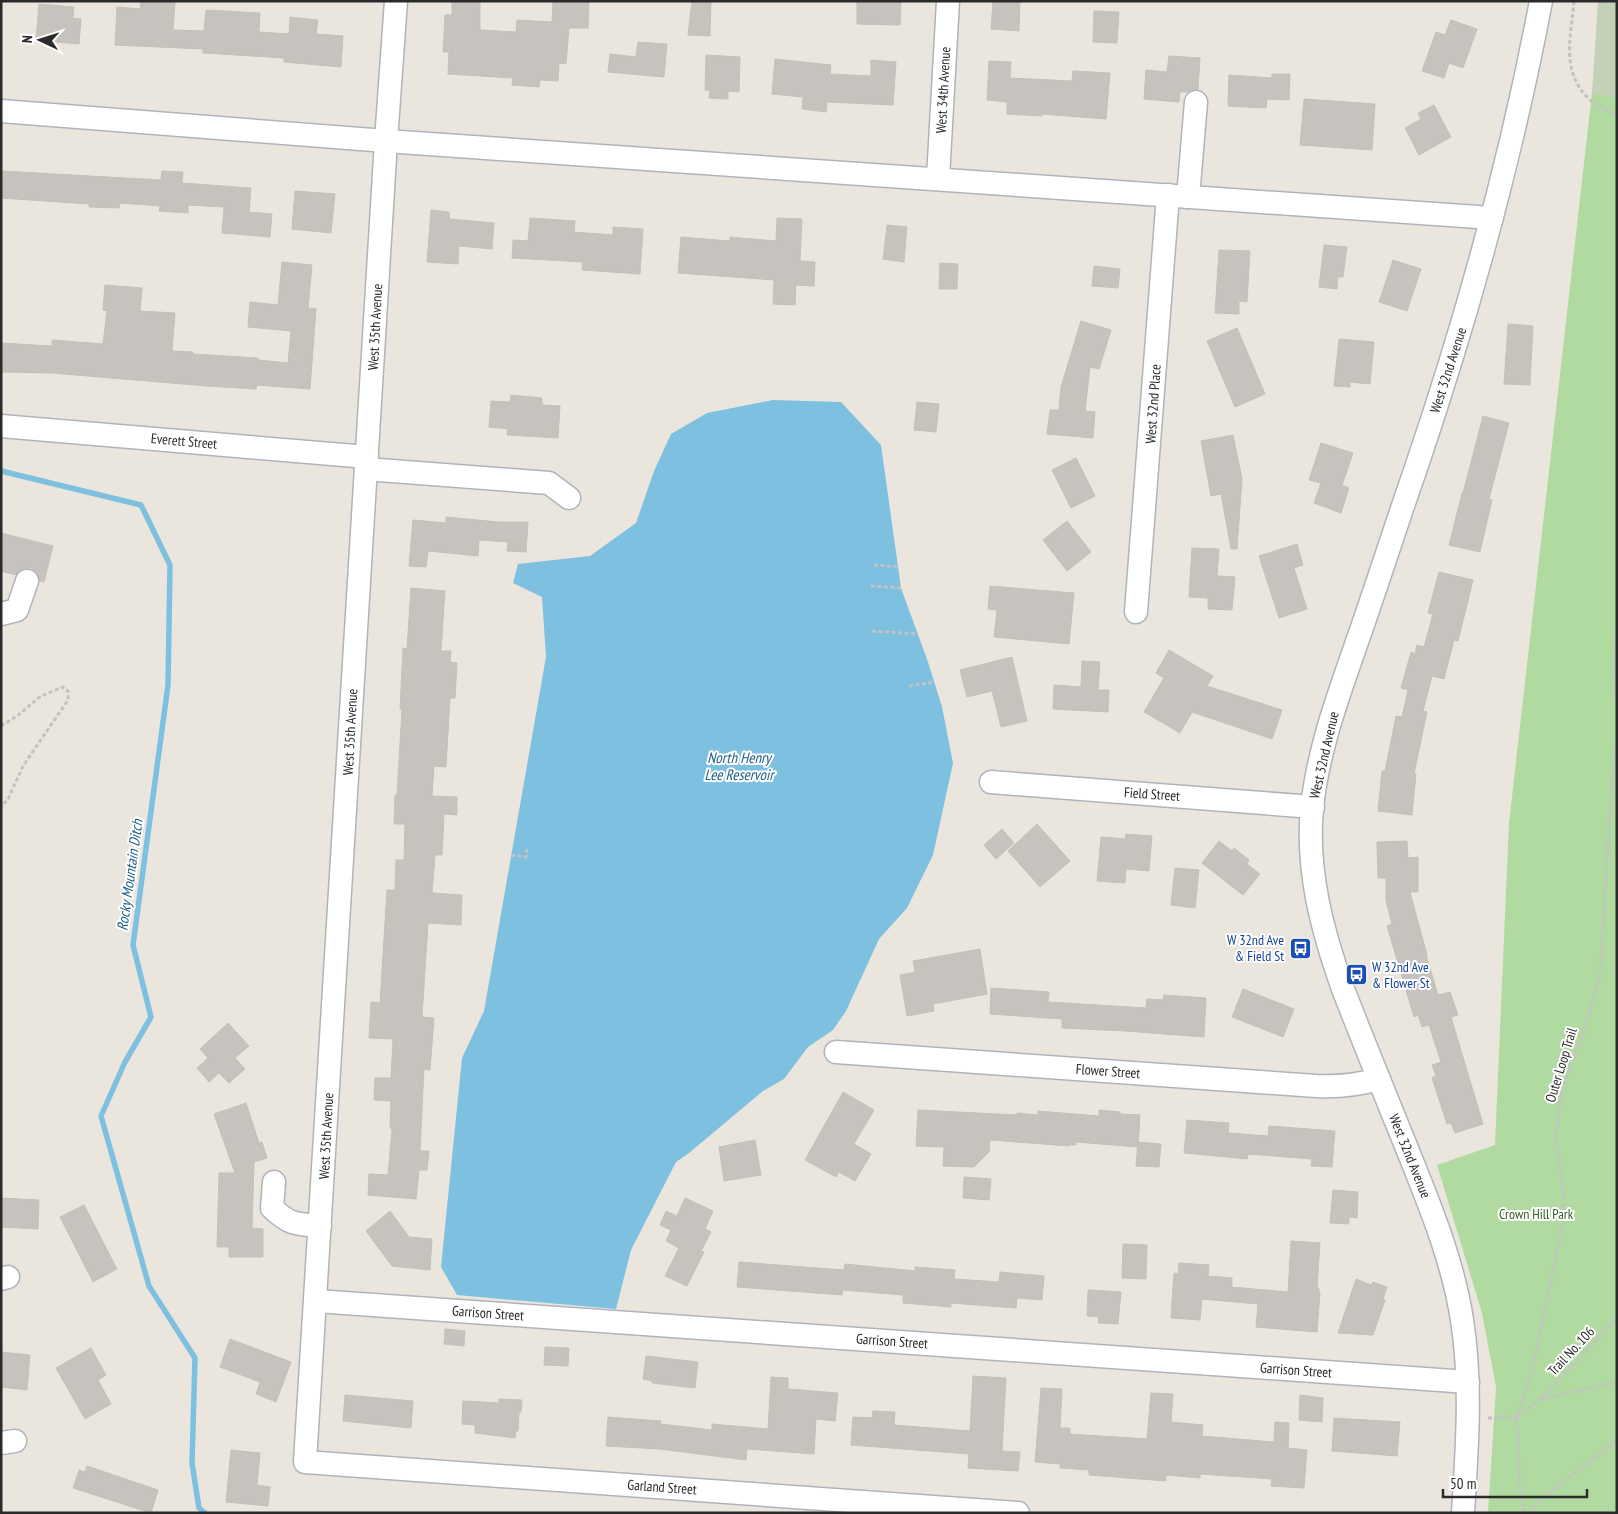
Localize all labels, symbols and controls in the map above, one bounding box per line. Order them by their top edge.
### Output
north arrow [15,15,65,65]
text: N [18,35,36,43]
street label: West 34th Avenue [932,46,954,134]
street label: West 35th Avenue [364,283,386,371]
street label: West 32nd Avenue [1426,325,1470,415]
street label: West 32nd Place [1141,363,1165,444]
street label: Everett Street [150,429,218,453]
street label: West 35th Avenue [339,688,361,776]
street label: West 32nd Avenue [1305,709,1343,800]
water label: North Henry Lee Reservoir [705,748,775,784]
street label: Field Street [1124,783,1181,805]
water label: Rocky Mountain Ditch [112,817,147,932]
place label: W 32nd Ave & Field St [1227,931,1284,965]
bus stop icon: W 32nd Ave & Field St [1288,936,1312,960]
place label: W 32nd Ave & Flower St [1372,958,1430,992]
bus stop icon: W 32nd Ave & Flower St [1344,963,1368,987]
street label: Outer Loop Trail [1541,1025,1581,1104]
street label: Flower Street [1075,1060,1141,1082]
street label: West 35th Avenue [315,1092,337,1180]
street label: West 32nd Avenue [1385,1111,1435,1201]
park label: Crown Hill Park [1499,1205,1574,1223]
street label: Garrison Street [451,1302,525,1325]
street label: Trail No. 106 [1544,1323,1598,1379]
street label: Garrison Street [855,1330,929,1353]
street label: Garrison Street [1259,1359,1333,1382]
scale bar [1443,1466,1587,1498]
text: 50 m [1450,1474,1476,1493]
street label: Garland Street [627,1476,697,1498]

